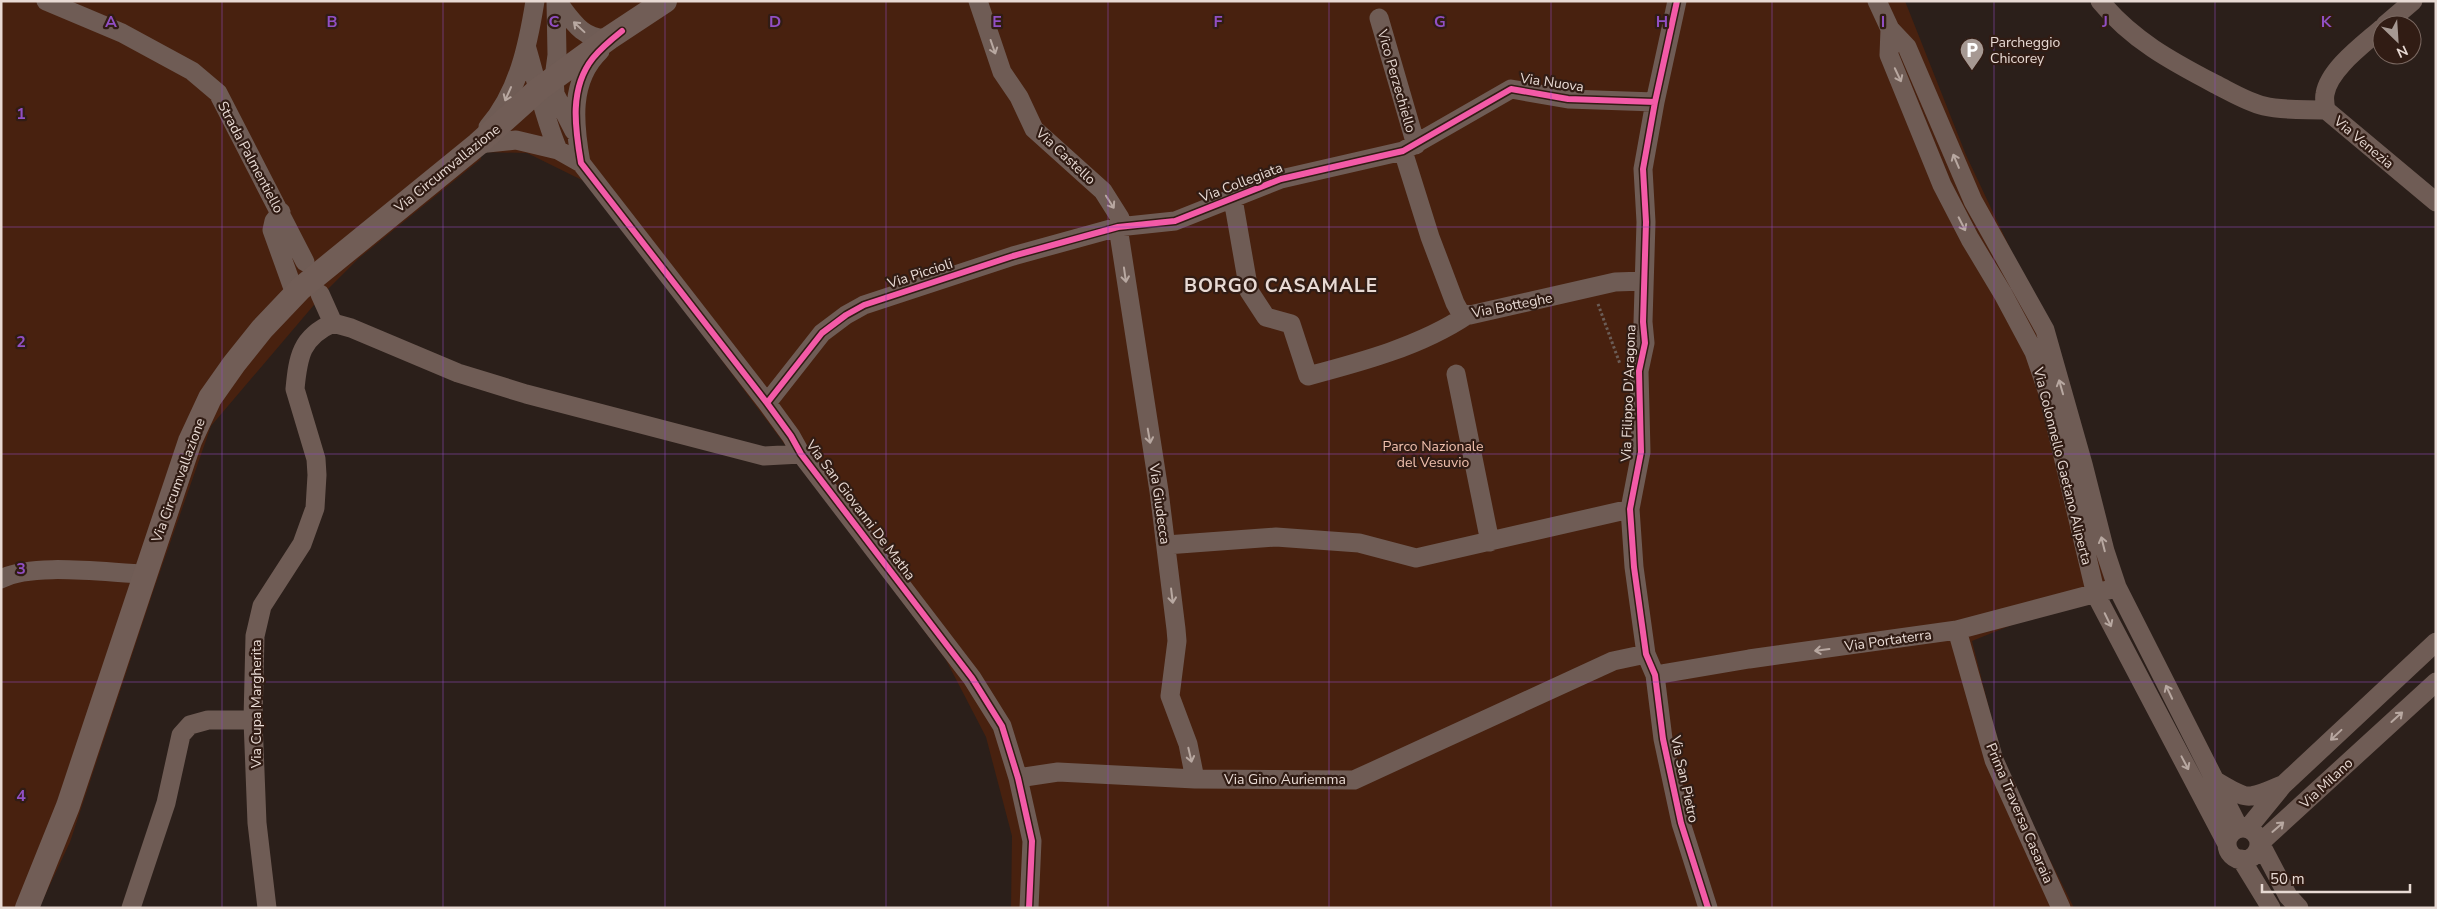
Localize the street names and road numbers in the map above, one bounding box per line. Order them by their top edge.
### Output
street label: Vico Perzechiello [1372,26,1420,135]
street label: Via Nuova [1518,68,1585,96]
street label: Strada Palmentiello [213,98,288,217]
street label: Via Venezia [2329,111,2398,173]
street label: Via Circumvallazione [390,120,504,218]
street label: Via Castello [1031,123,1100,189]
street label: Via Collegiata [1196,158,1285,207]
street label: Via Piccioli [884,254,955,293]
street label: Via Botteghe [1469,288,1554,323]
street label: Via Filippo D'Aragona [1617,324,1640,463]
street label: Via Colonnello Gaetano Aliperta [2028,364,2096,567]
street label: Via Circumvallazione [147,415,210,546]
street label: Via San Giovanni De Matha [801,436,920,584]
street label: Via Giudecca [1144,462,1175,545]
street label: Via Portaterra [1842,625,1933,656]
street label: Via Cupa Margherita [247,640,266,769]
street label: Via San Pietro [1666,733,1703,825]
street label: Prima Traversa Casaraia [1981,740,2058,886]
street label: Via Milano [2295,754,2357,814]
street label: Via Gino Auriemma [1223,770,1346,789]

